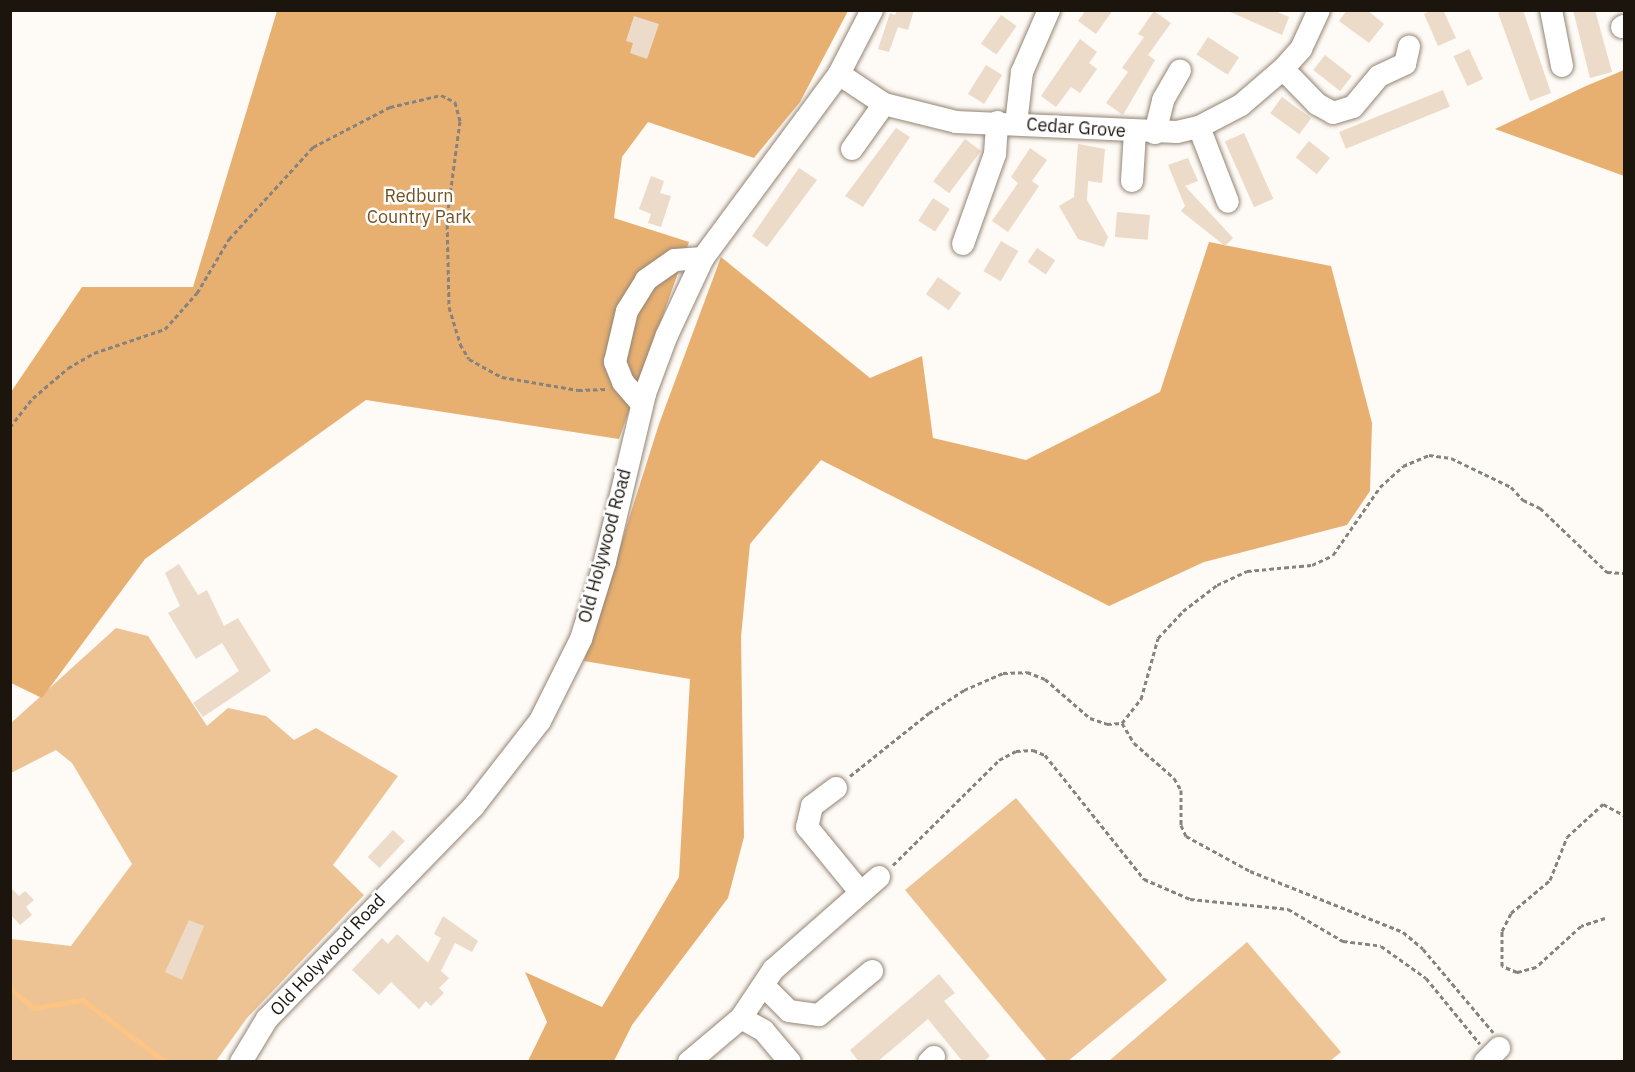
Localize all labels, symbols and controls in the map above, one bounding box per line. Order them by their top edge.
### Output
street label: Cedar Grove [1026,114,1126,142]
park label: Redburn Country Park [367,186,471,228]
street label: Old Holywood Road [574,467,636,625]
street label: Old Holywood Road [266,890,390,1020]

